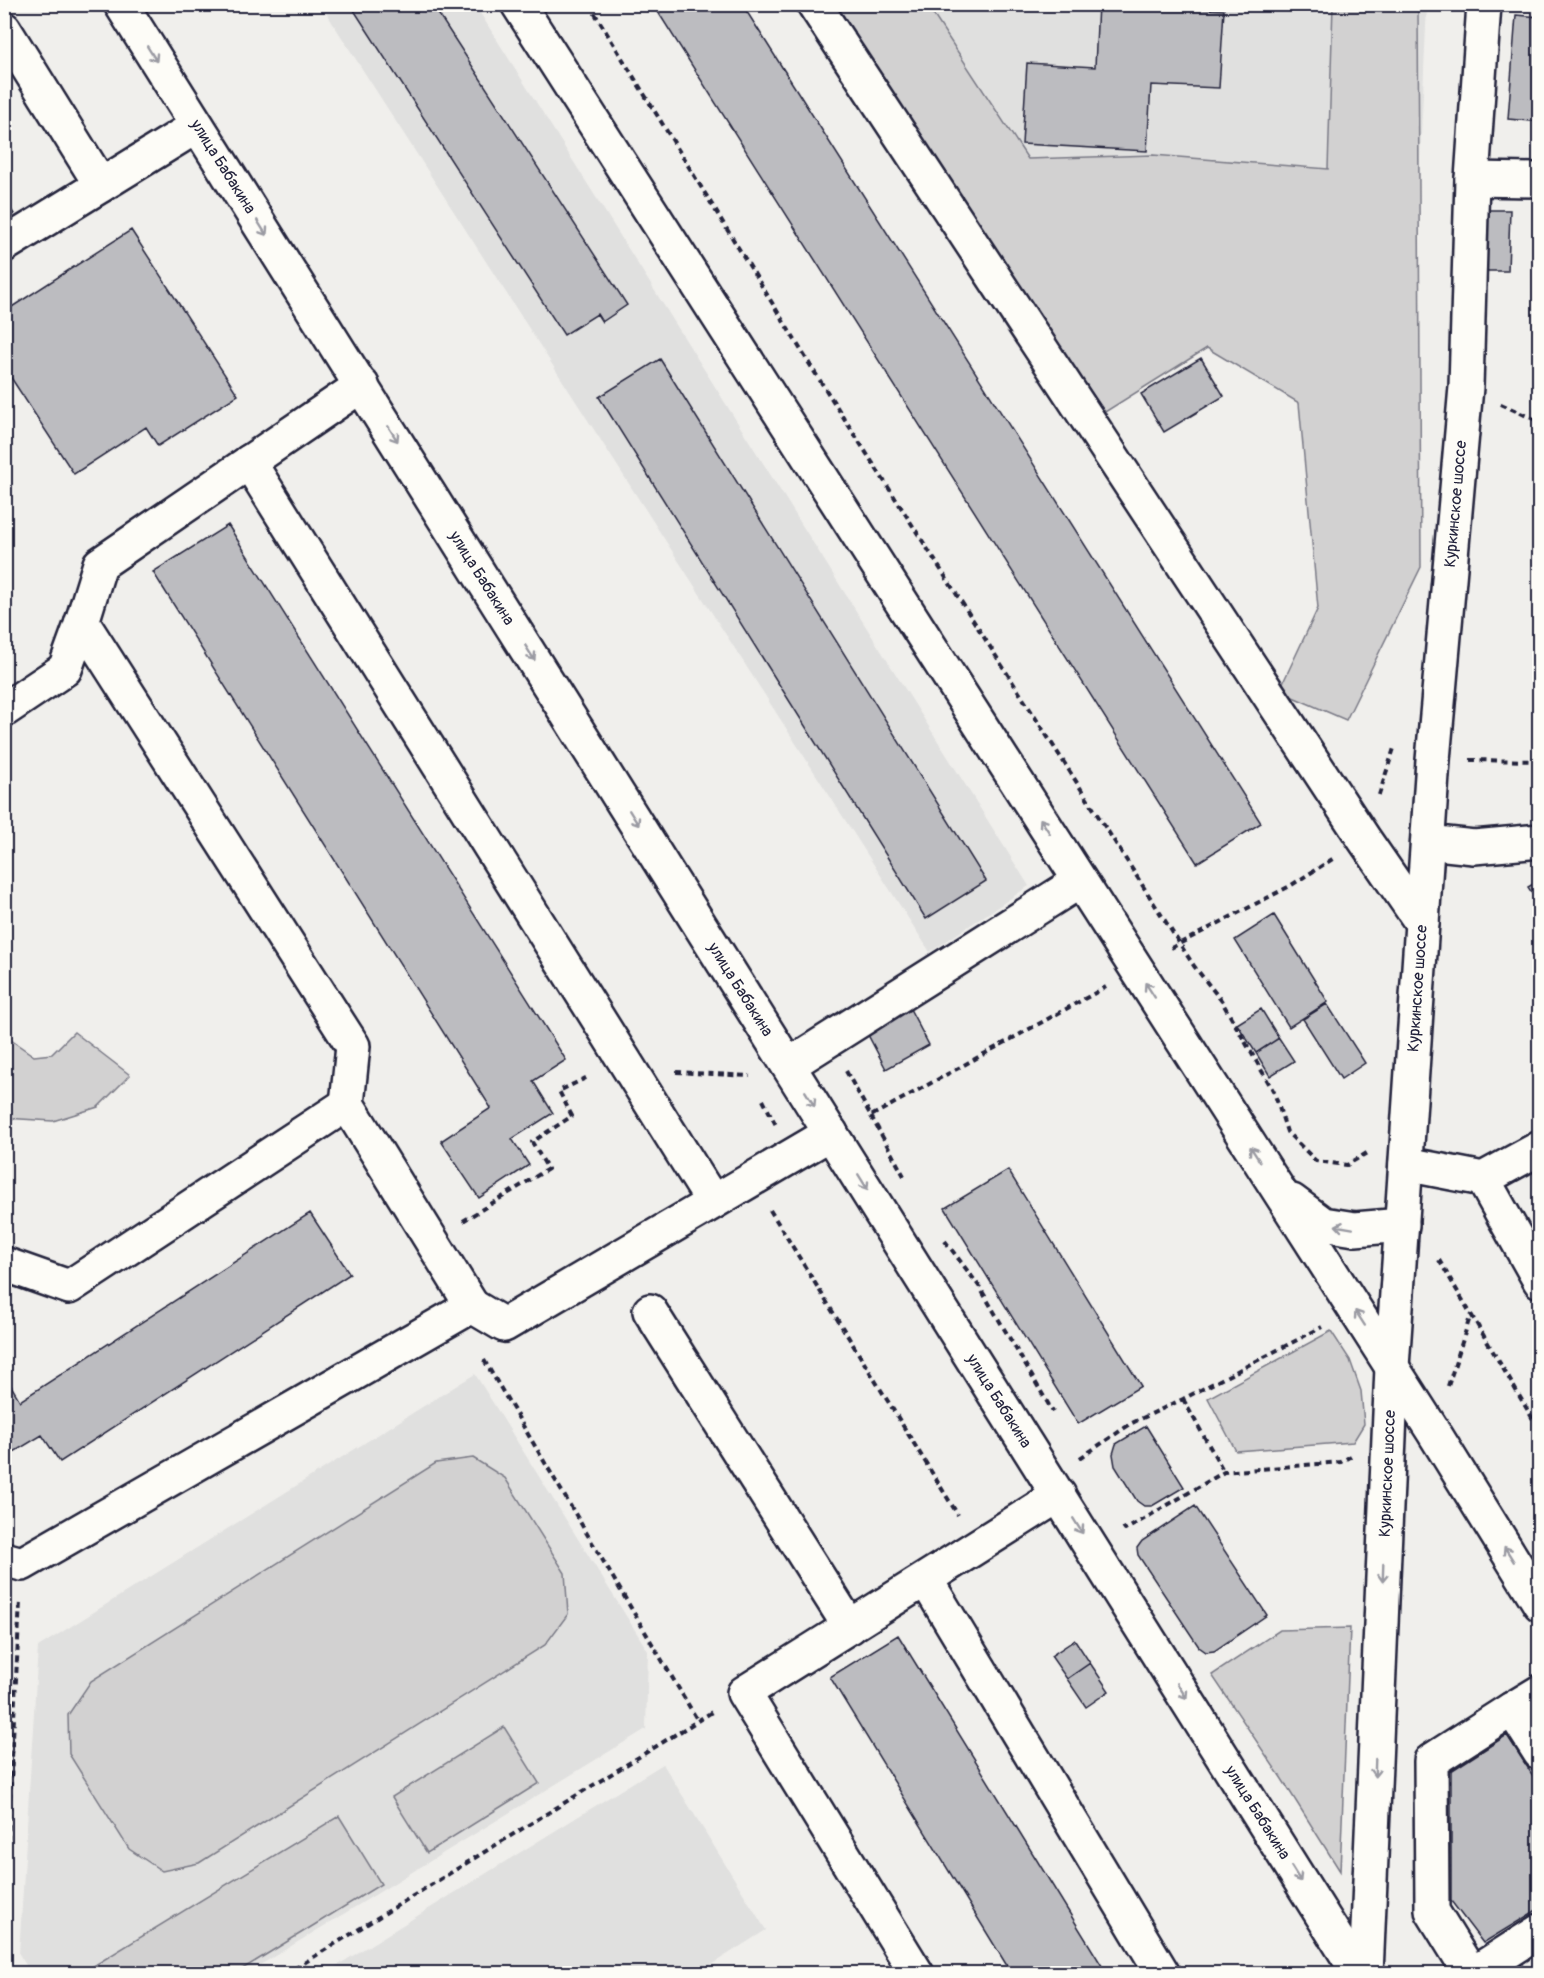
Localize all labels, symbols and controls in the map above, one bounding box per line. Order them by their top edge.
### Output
one-way arrow [147,45,159,62]
street label: улица Бабакина [186,115,260,217]
one-way arrow [256,219,268,236]
one-way arrow [386,426,399,443]
street label: Куркинское шоссе [1440,439,1471,568]
street label: улица Бабакина [444,526,519,629]
one-way arrow [524,644,536,661]
one-way arrow [628,809,640,826]
one-way arrow [1038,818,1050,835]
street label: Куркинское шоссе [1403,924,1432,1053]
street label: улица Бабакина [703,938,777,1040]
one-way arrow [1144,982,1156,999]
one-way arrow [804,1090,816,1107]
one-way arrow [1249,1146,1261,1163]
one-way arrow [856,1174,869,1191]
one-way arrow [1334,1222,1354,1233]
one-way arrow [1354,1310,1367,1327]
street label: улица Бабакина [961,1349,1036,1452]
street label: Куркинское шоссе [1375,1409,1400,1538]
one-way arrow [1071,1517,1084,1534]
one-way arrow [1502,1546,1514,1563]
one-way arrow [1378,1562,1389,1582]
one-way arrow [1176,1682,1188,1699]
one-way arrow [1370,1757,1381,1777]
street label: улица Бабакина [1220,1761,1295,1863]
one-way arrow [1290,1865,1303,1882]

